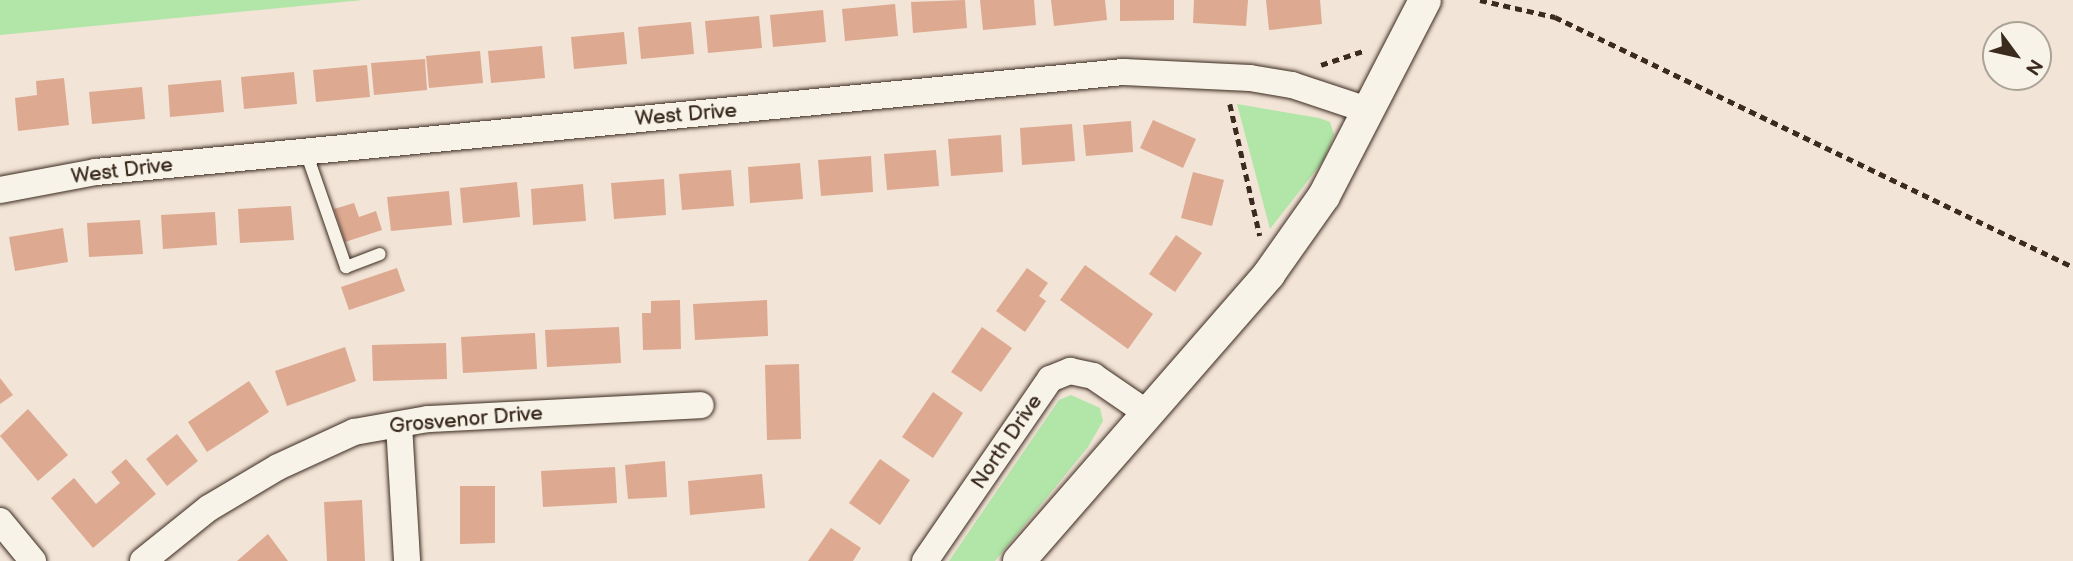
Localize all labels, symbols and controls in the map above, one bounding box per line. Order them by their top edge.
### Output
north arrow [1982,21,2052,91]
text: N [2020,54,2047,79]
street label: West Drive [634,98,738,132]
street label: West Drive [70,152,174,190]
street label: North Drive [966,390,1048,494]
street label: Grosvenor Drive [388,401,544,439]

